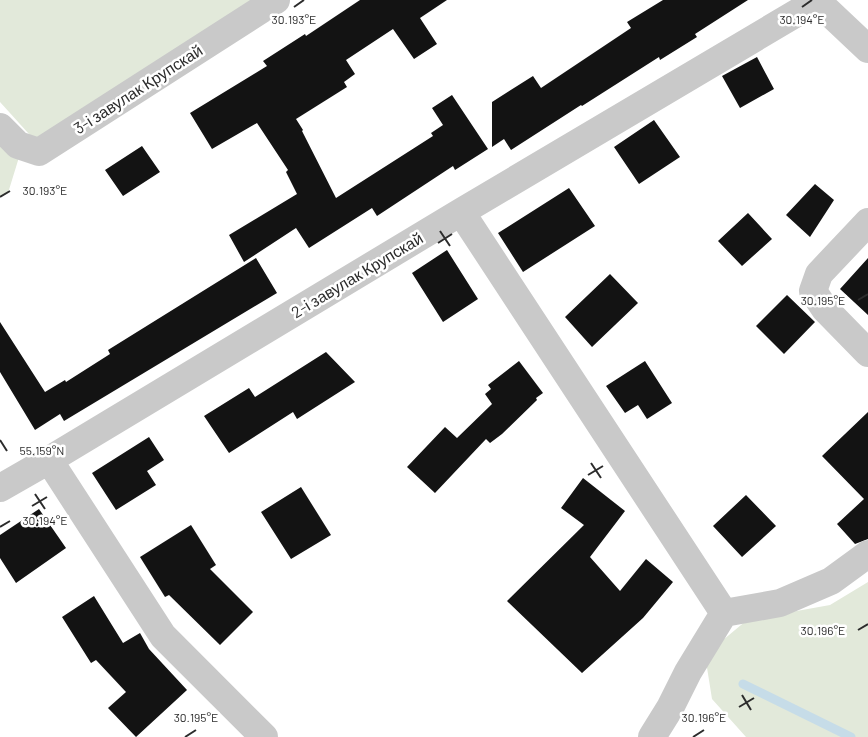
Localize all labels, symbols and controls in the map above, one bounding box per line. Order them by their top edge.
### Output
text: 30.193°E [272,12,316,26]
text: 30.194°E [779,12,825,26]
street label: 3-і завулак Крупскай [70,40,206,137]
text: 30.193°E [23,183,67,197]
street label: 2-і завулак Крупскай [288,228,426,321]
text: 30.195°E [801,293,845,307]
text: 55.159°N [20,443,64,457]
text: 30.194°E [22,513,68,527]
text: 30.196°E [801,623,845,637]
text: 30.195°E [174,710,218,724]
text: 30.196°E [682,710,726,724]

